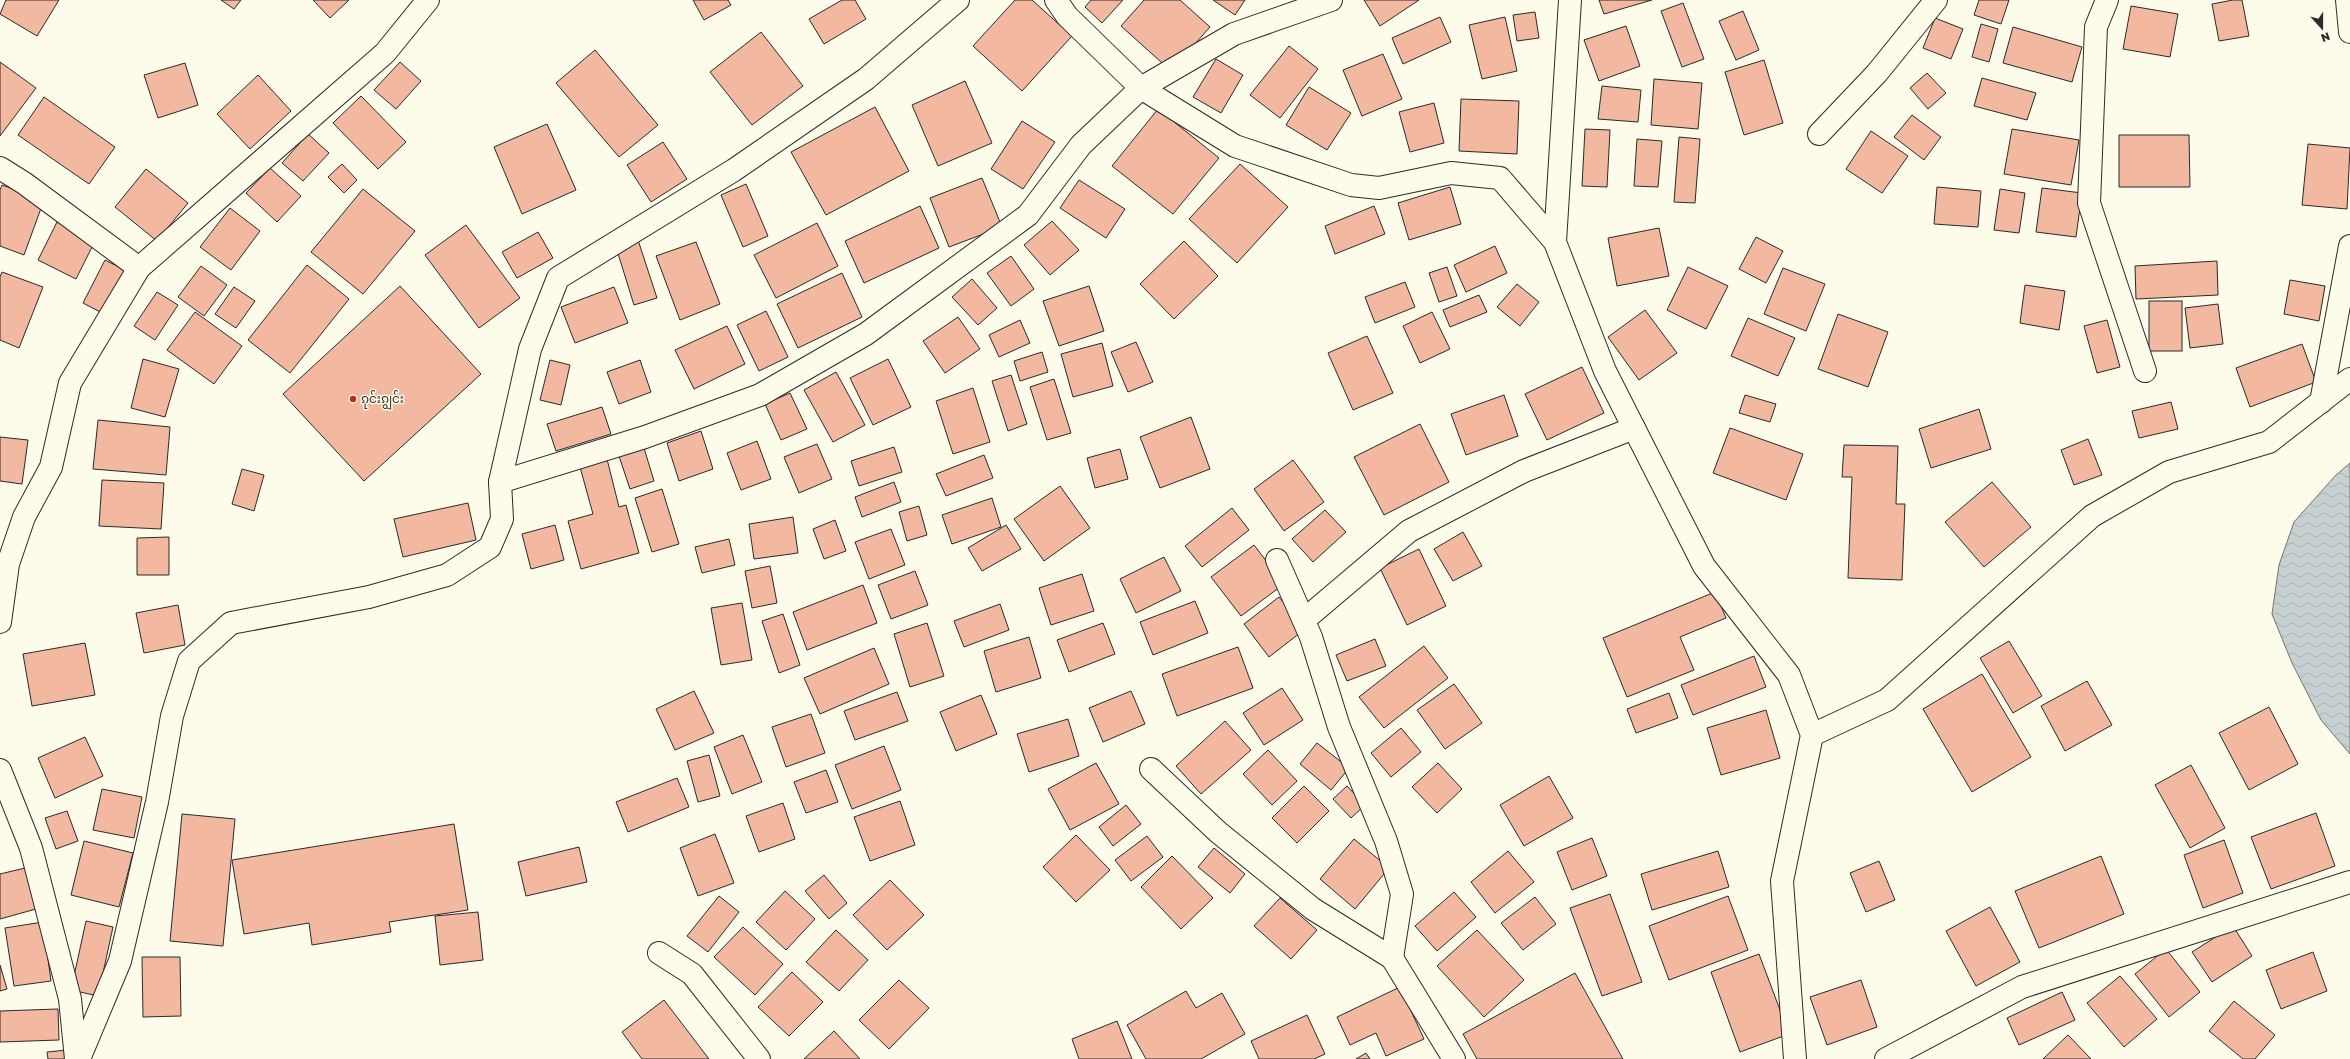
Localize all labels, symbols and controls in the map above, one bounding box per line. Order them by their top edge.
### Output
north arrow [2302,8,2342,48]
text: N [2320,30,2332,45]
place label: ၵုင်းၵျွင်း [361,390,404,410]
marker: ၵုင်းၵျွင်း [348,394,358,404]

